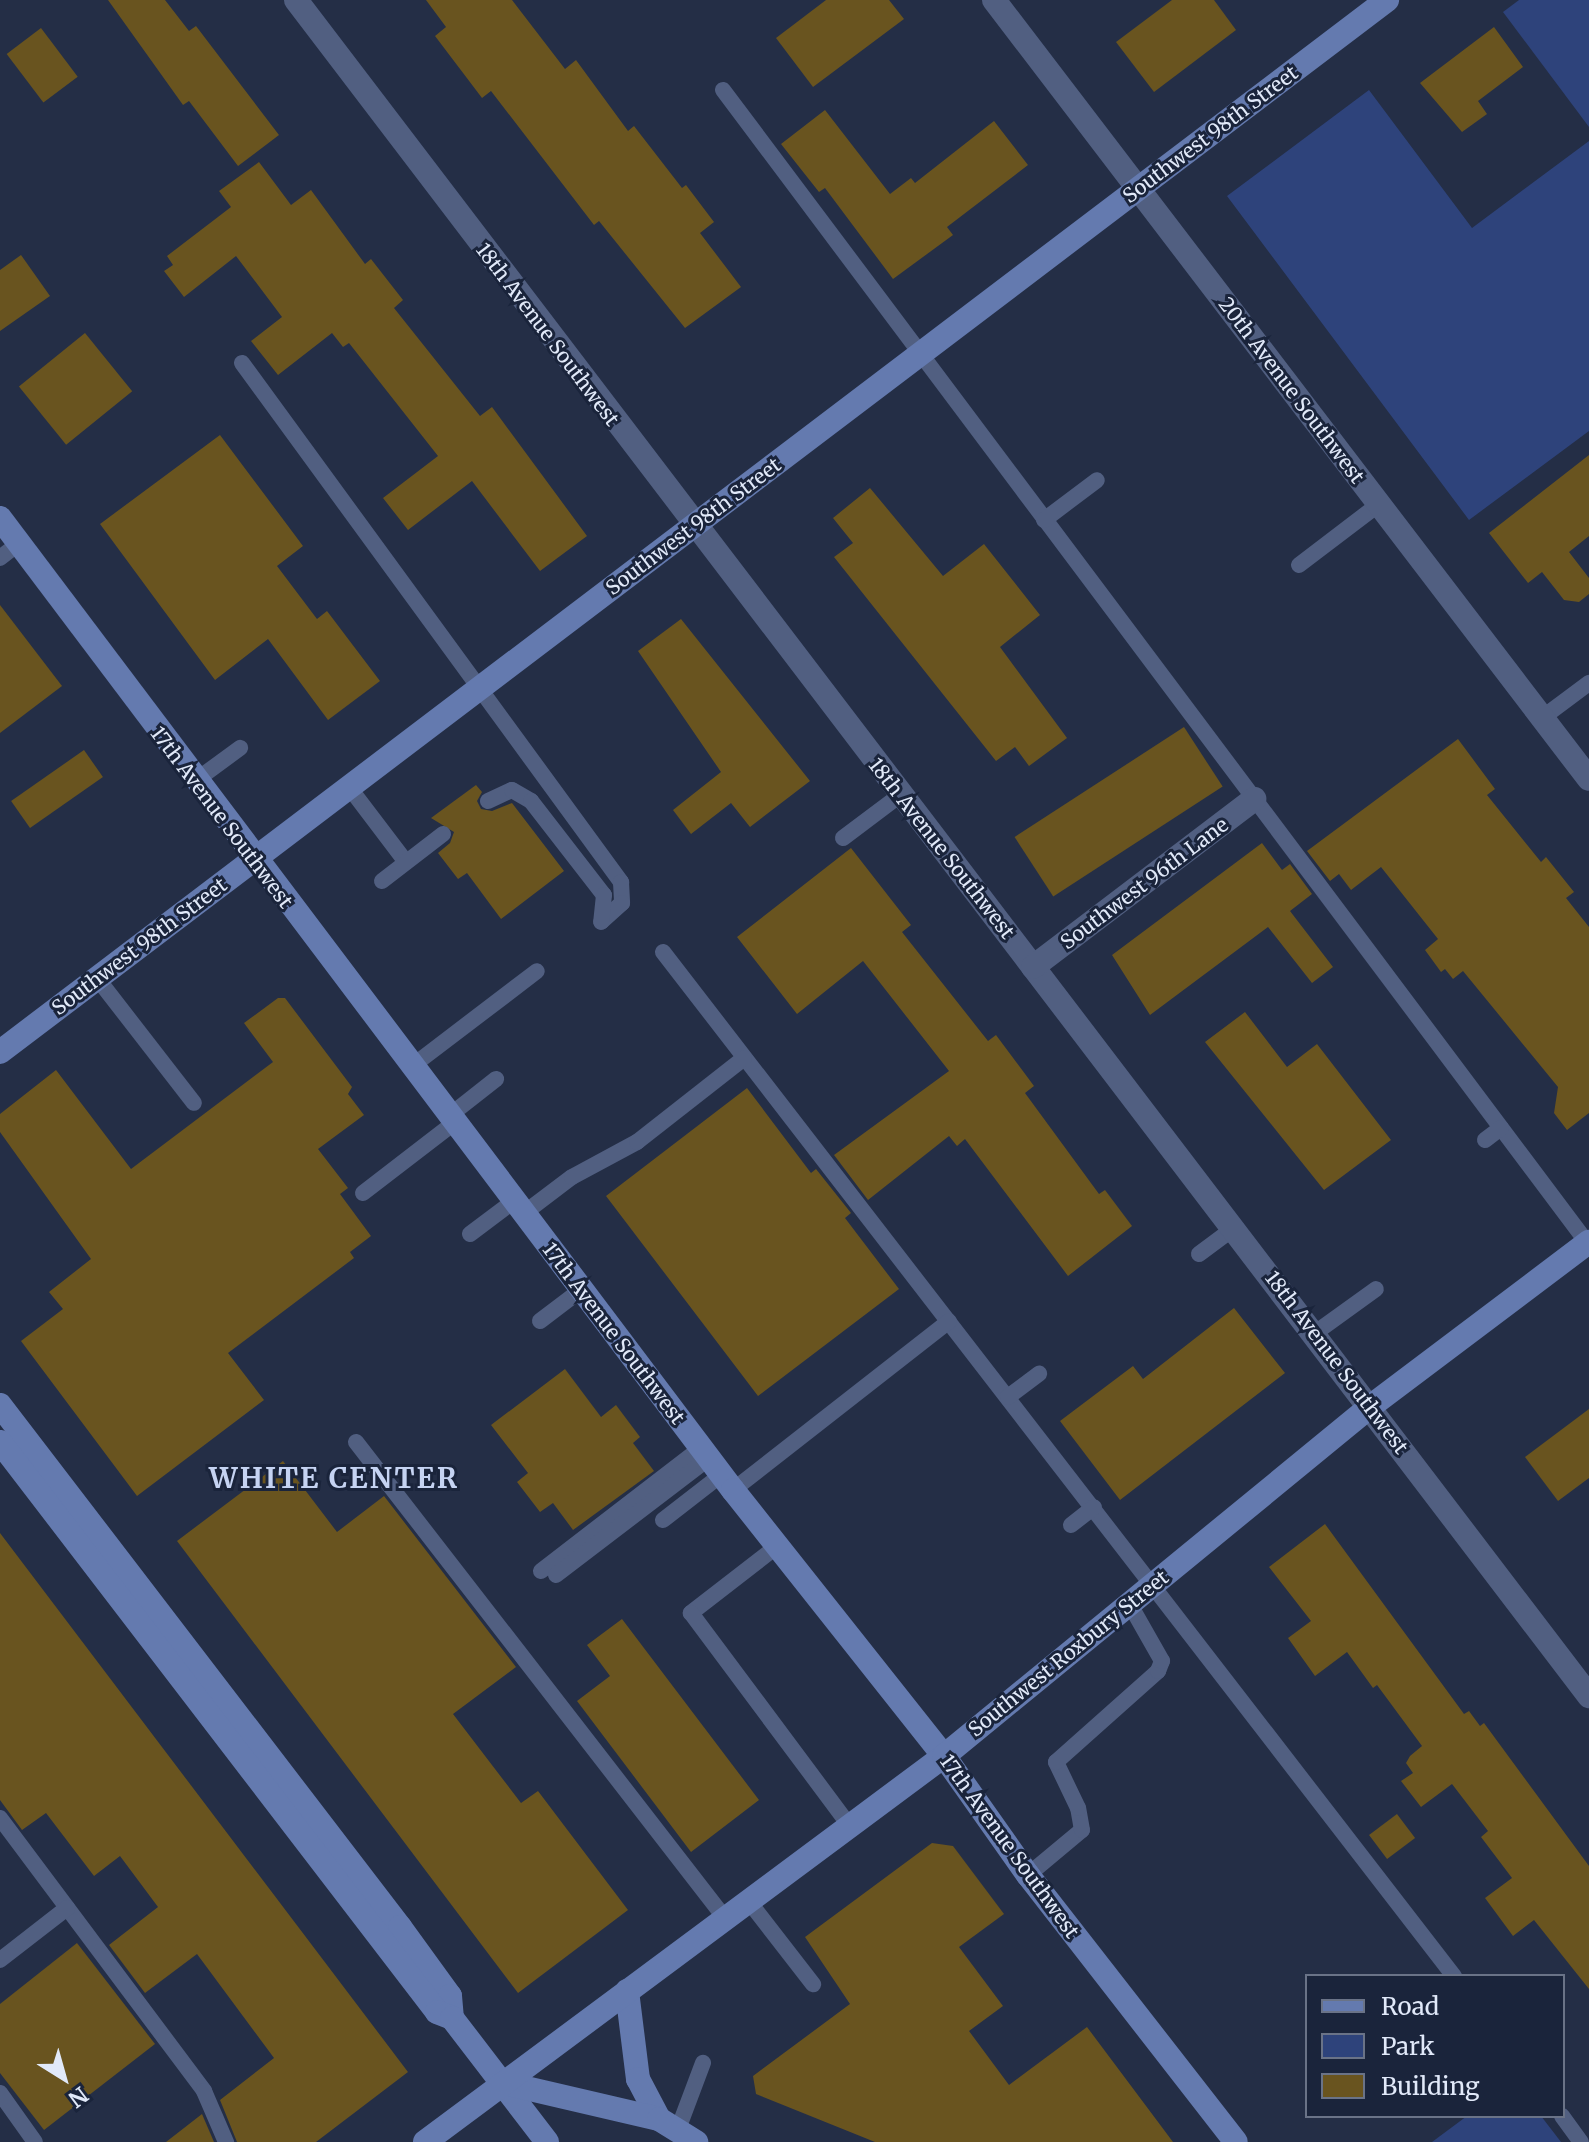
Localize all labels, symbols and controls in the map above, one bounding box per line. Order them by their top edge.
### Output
street label: Southwest 98th Street [1118,60,1302,208]
street label: 18th Avenue Southwest [471,238,625,430]
street label: 20th Avenue Southwest [1214,292,1370,488]
street label: Southwest 98th Street [601,452,785,600]
street label: 17th Avenue Southwest [146,721,298,913]
street label: 18th Avenue Southwest [864,753,1020,943]
street label: Southwest 96th Lane [1056,812,1232,954]
street label: Southwest 98th Street [47,872,231,1020]
street label: 17th Avenue Southwest [538,1237,690,1429]
street label: 18th Avenue Southwest [1260,1266,1414,1458]
district label: WHITE CENTER [209,1461,459,1495]
street label: Southwest Roxbury Street [963,1565,1173,1741]
street label: 17th Avenue Southwest [935,1749,1085,1943]
legend [1305,1974,1565,2118]
text: Road [1381,1991,1439,2022]
text: Park [1381,2031,1434,2062]
north arrow [24,2038,104,2118]
text: Building [1381,2071,1480,2102]
text: N [63,2081,94,2114]

